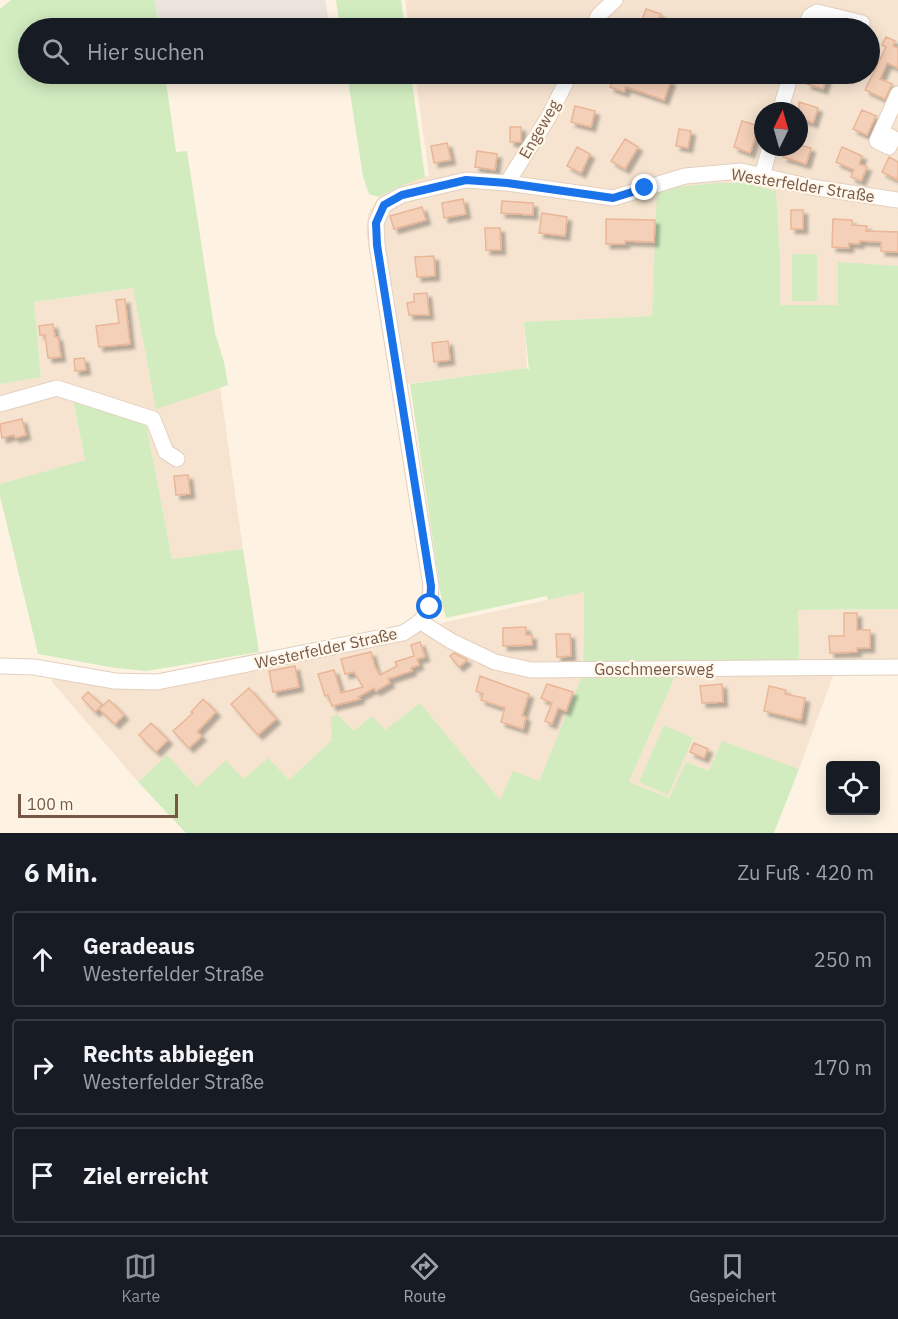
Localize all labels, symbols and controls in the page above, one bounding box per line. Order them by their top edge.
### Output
search box [18,18,880,84]
icon: search [39,35,72,68]
text: Hier suchen [87,37,205,66]
street label: Engeweg [514,95,564,162]
north arrow [754,102,808,156]
street label: Westerfelder Straße [730,164,876,206]
route end [631,174,657,200]
route start [416,593,442,619]
street label: Westerfelder Straße [253,623,399,673]
street label: Goschmeersweg [594,659,714,679]
map controls [826,761,880,815]
button: locate [826,761,880,815]
scale bar [18,791,178,818]
text: 100 m [27,794,74,814]
text: 6 Min. [24,855,98,889]
text: Zu Fuß · 420 m [737,859,874,886]
text: Geradeaus [83,931,195,960]
icon: ahead [26,943,59,976]
text: 250 m [814,946,872,973]
text: Westerfelder Straße [83,960,264,987]
text: Rechts abbiegen [83,1039,254,1068]
icon: right [26,1051,59,1084]
text: 170 m [814,1054,872,1081]
text: Westerfelder Straße [83,1068,264,1095]
icon: arrive [26,1159,59,1192]
text: Ziel erreicht [83,1161,208,1190]
tab: Karte [122,1250,160,1306]
tab: Route [404,1250,446,1306]
tab: Gespeichert [689,1250,776,1306]

